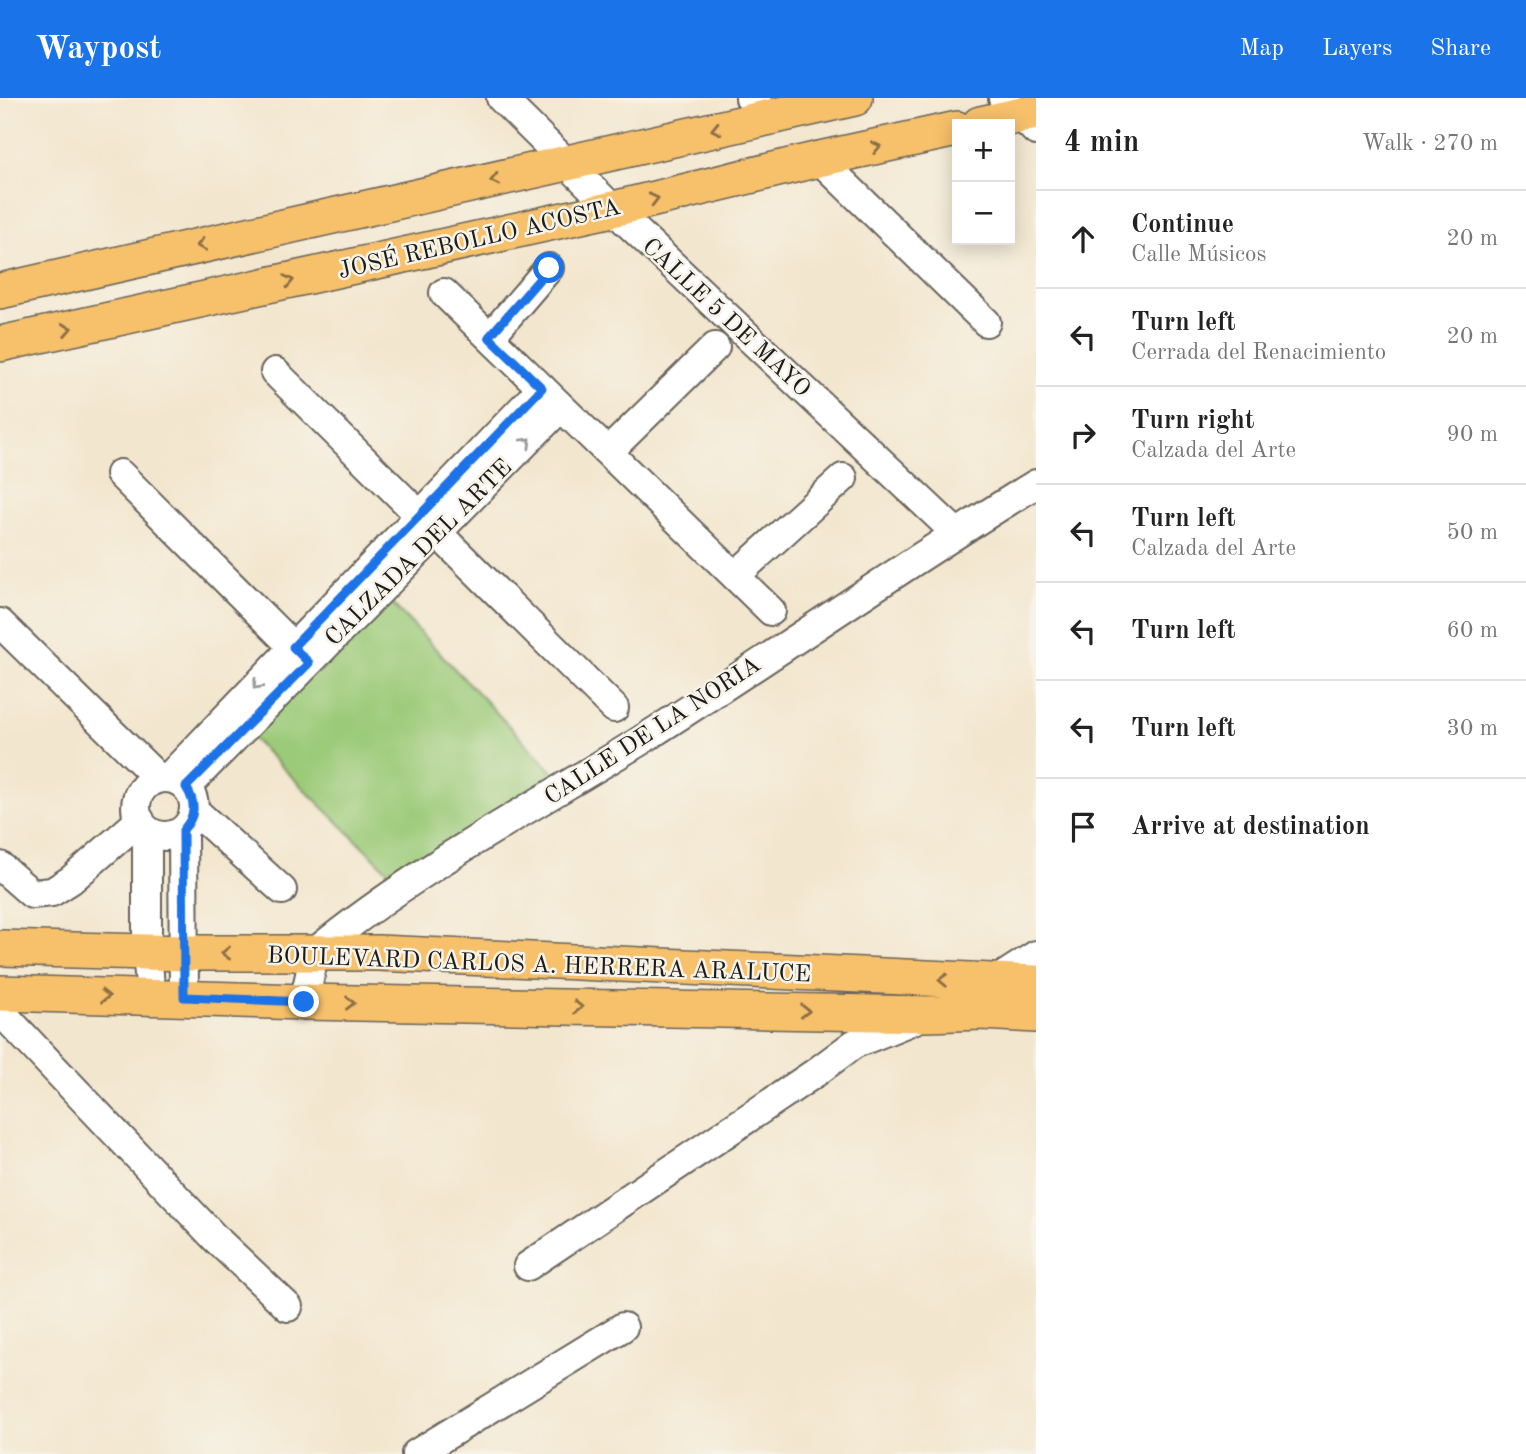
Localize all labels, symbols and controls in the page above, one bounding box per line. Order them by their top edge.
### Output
text: Waypost [35,33,161,66]
text: Map [1240,37,1284,61]
text: Layers [1322,37,1392,61]
text: Share [1430,37,1491,61]
map controls [952,119,1015,245]
button: + [952,119,1015,182]
one-way arrow [710,121,722,135]
text: 4 min [1064,128,1139,158]
text: Walk · 270 m [1362,132,1498,155]
one-way arrow [870,140,882,155]
one-way arrow [489,172,501,186]
button: − [952,182,1015,245]
street label: JOSÉ REBOLLO ACOSTA [335,192,623,284]
one-way arrow [648,193,660,207]
text: Continue [1131,212,1234,238]
icon: ahead [1064,220,1102,258]
text: 20 m [1447,227,1498,250]
street label: CALLE 5 DE MAYO [637,235,814,402]
one-way arrow [195,237,207,252]
text: Calle Músicos [1131,243,1266,266]
route start [533,252,564,283]
one-way arrow [283,274,295,289]
text: Turn left [1131,310,1236,336]
icon: left [1064,318,1102,356]
one-way arrow [61,323,73,338]
text: 20 m [1447,325,1498,348]
text: Cerrada del Renacimiento [1131,341,1386,364]
text: Turn right [1131,408,1254,434]
icon: right [1064,416,1102,454]
text: 90 m [1447,423,1498,446]
one-way arrow [519,438,531,450]
text: Calzada del Arte [1131,439,1296,462]
street label: CALZADA DEL ARTE [322,456,517,651]
text: Turn left [1131,506,1236,532]
icon: left [1064,514,1102,552]
text: 50 m [1447,521,1498,544]
text: Calzada del Arte [1131,537,1296,560]
icon: left [1064,612,1102,650]
text: Turn left [1131,618,1236,644]
text: 60 m [1447,619,1498,642]
street label: CALLE DE LA NORIA [541,653,765,810]
one-way arrow [253,677,266,690]
icon: left [1064,710,1102,748]
text: Turn left [1131,716,1236,742]
text: 30 m [1447,717,1498,740]
icon: arrive [1064,808,1102,846]
text: Arrive at destination [1131,814,1370,840]
one-way arrow [221,945,231,961]
street label: BOULEVARD CARLOS A. HERRERA ARALUCE [266,945,811,987]
one-way arrow [938,972,949,987]
route end [288,986,319,1017]
one-way arrow [99,988,110,1003]
one-way arrow [345,996,356,1011]
one-way arrow [573,1000,584,1015]
one-way arrow [800,1004,811,1019]

